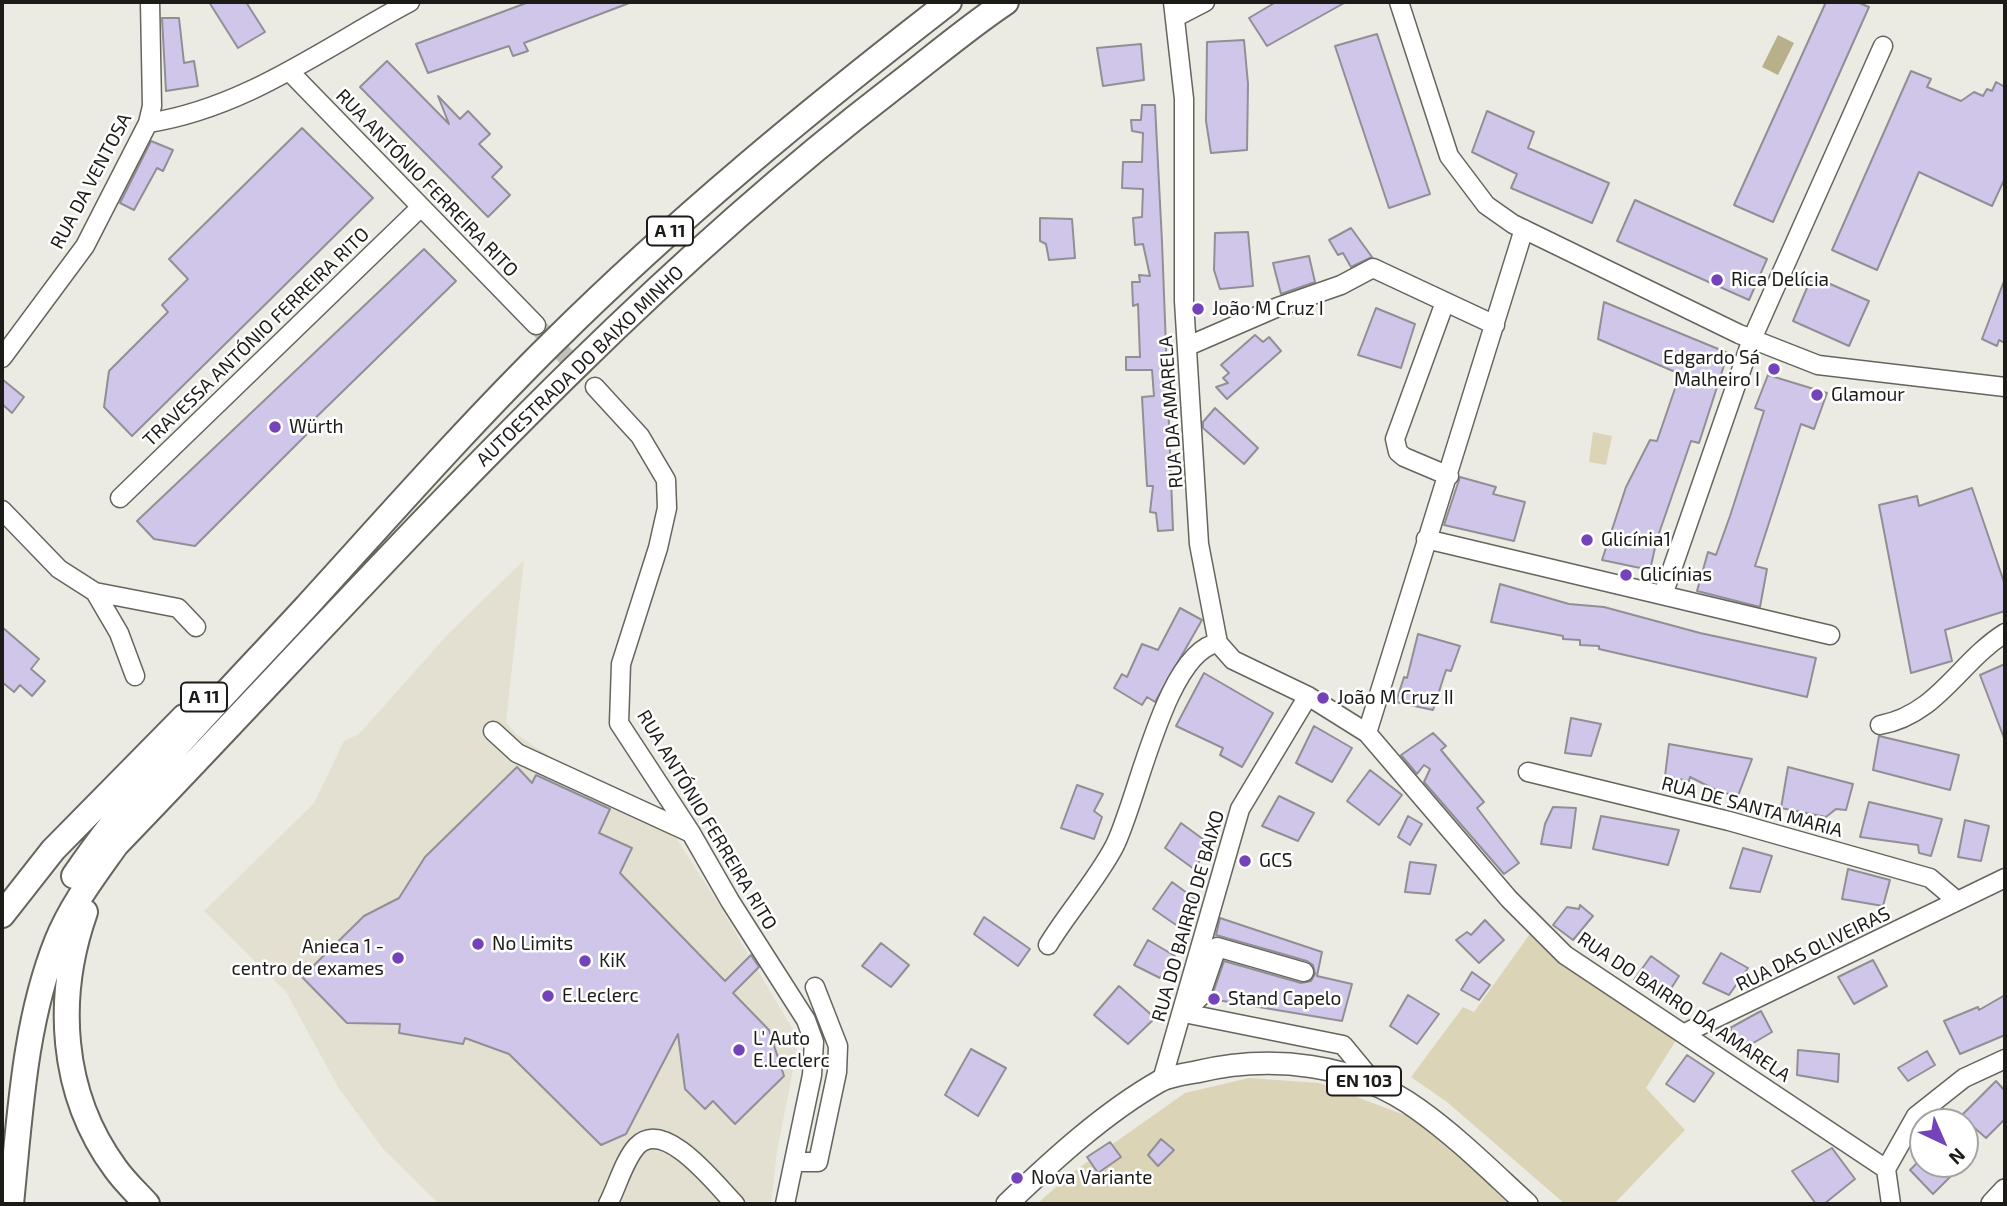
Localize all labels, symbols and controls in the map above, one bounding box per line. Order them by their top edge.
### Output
street label: RUA ANTÓNIO FERREIRA RITO [331,84,523,282]
street label: RUA DA VENTOSA [46,109,136,253]
road number: A 11 [647,216,693,246]
street label: TRAVESSA ANTÓNIO FERREIRA RITO [138,223,374,451]
street label: AUTOESTRADA DO BAIXO MINHO [472,261,688,471]
place label: Rica Delícia [1731,269,1829,291]
marker: Rica Delícia [1709,272,1725,288]
place label: João M Cruz I [1212,298,1324,320]
marker: João M Cruz I [1190,301,1206,317]
street label: RUA DA AMARELA [1154,335,1188,489]
place label: Edgardo Sá Malheiro I [1663,347,1760,391]
marker: Edgardo Sá Malheiro I [1766,361,1782,377]
place label: Glamour [1831,384,1905,406]
marker: Glamour [1809,387,1825,403]
place label: Würth [289,416,344,438]
marker: Würth [267,419,283,435]
place label: Glicínia1 [1601,529,1671,551]
marker: Glicínia1 [1579,532,1595,548]
place label: Glicínias [1640,564,1712,586]
marker: Glicínias [1618,567,1634,583]
road number: A 11 [181,682,227,712]
place label: João M Cruz II [1337,687,1454,709]
marker: João M Cruz II [1315,690,1331,706]
street label: RUA ANTÓNIO FERREIRA RITO [632,706,782,934]
street label: RUA DE SANTA MARIA [1659,772,1845,842]
street label: RUA DO BAIRRO DE BAIXO [1147,808,1229,1024]
place label: GCS [1259,850,1292,872]
marker: GCS [1237,853,1253,869]
street label: RUA DAS OLIVEIRAS [1732,902,1894,996]
street label: RUA DO BAIRRO DA AMARELA [1573,927,1795,1087]
place label: No Limits [492,933,573,955]
place label: Anieca 1 - centro de exames [231,936,384,980]
marker: No Limits [470,936,486,952]
marker: Anieca 1 - centro de exames [390,950,406,966]
place label: KiK [599,950,626,972]
marker: KiK [577,953,593,969]
place label: E.Leclerc [562,985,639,1007]
marker: E.Leclerc [540,988,556,1004]
place label: Stand Capelo [1228,988,1341,1010]
marker: Stand Capelo [1206,991,1222,1007]
place label: L' Auto E.Leclerc [753,1028,830,1072]
marker: L' Auto E.Leclerc [731,1042,747,1058]
road number: EN 103 [1327,1066,1401,1096]
north arrow [1909,1108,1979,1178]
text: N [1945,1144,1970,1170]
place label: Nova Variante [1031,1167,1152,1189]
marker: Nova Variante [1009,1170,1025,1186]

